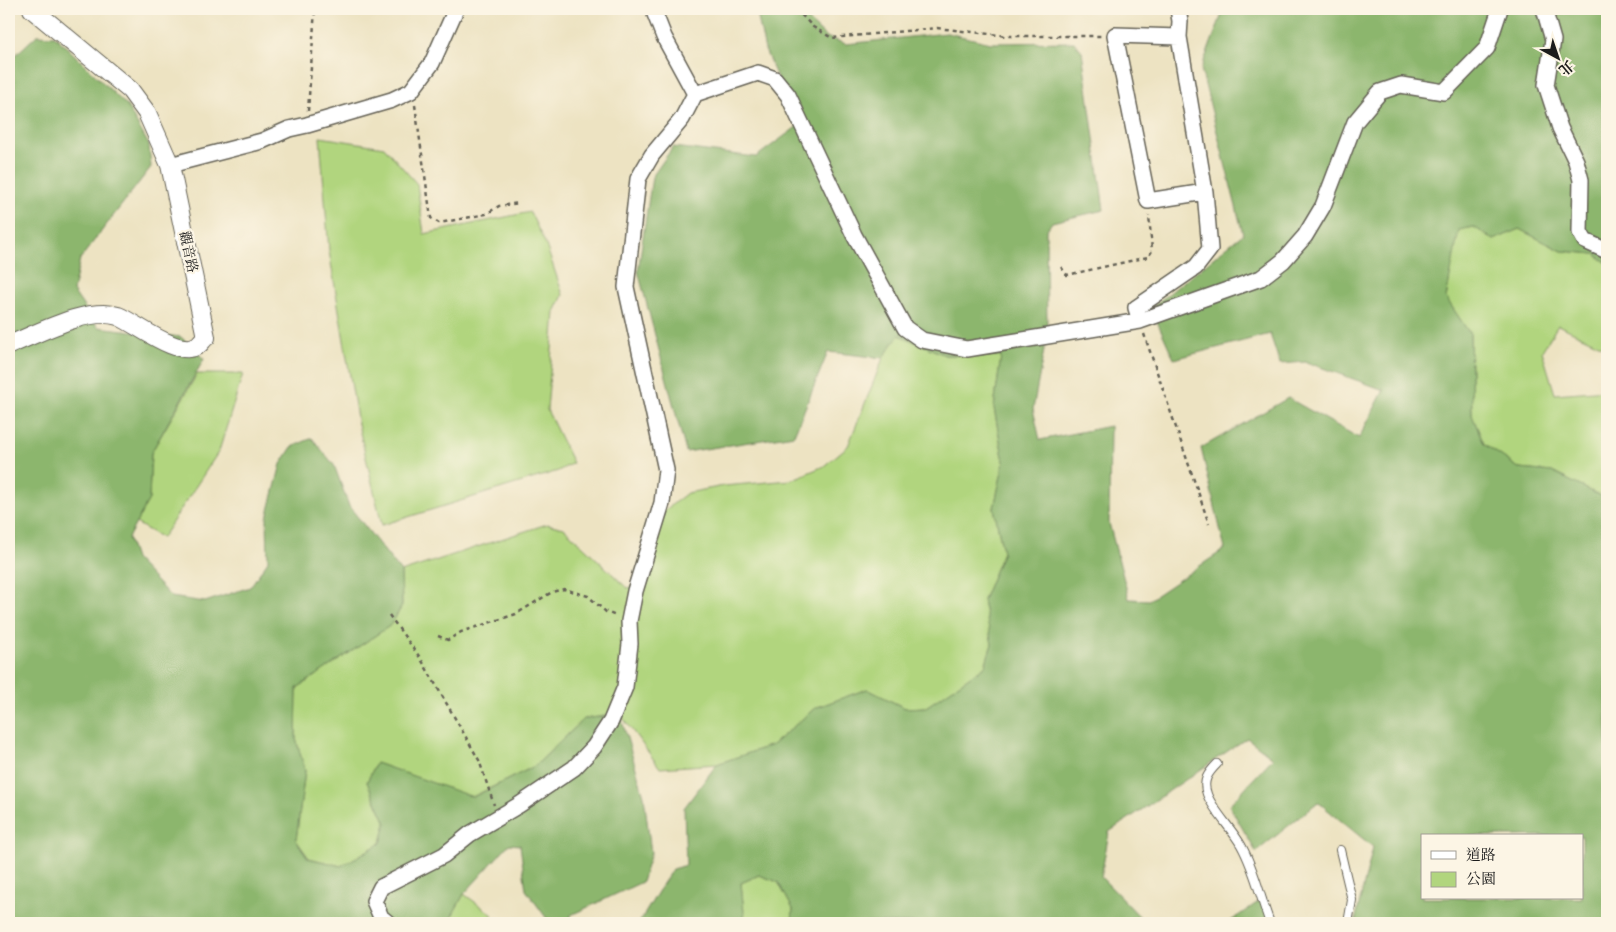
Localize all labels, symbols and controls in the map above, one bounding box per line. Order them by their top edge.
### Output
north arrow [1534,32,1584,82]
text: 北 [1556,57,1576,78]
street label: 觀音路 [177,230,200,274]
legend [1421,834,1584,900]
text: 道路 [1466,847,1496,864]
text: 公園 [1466,871,1496,888]

